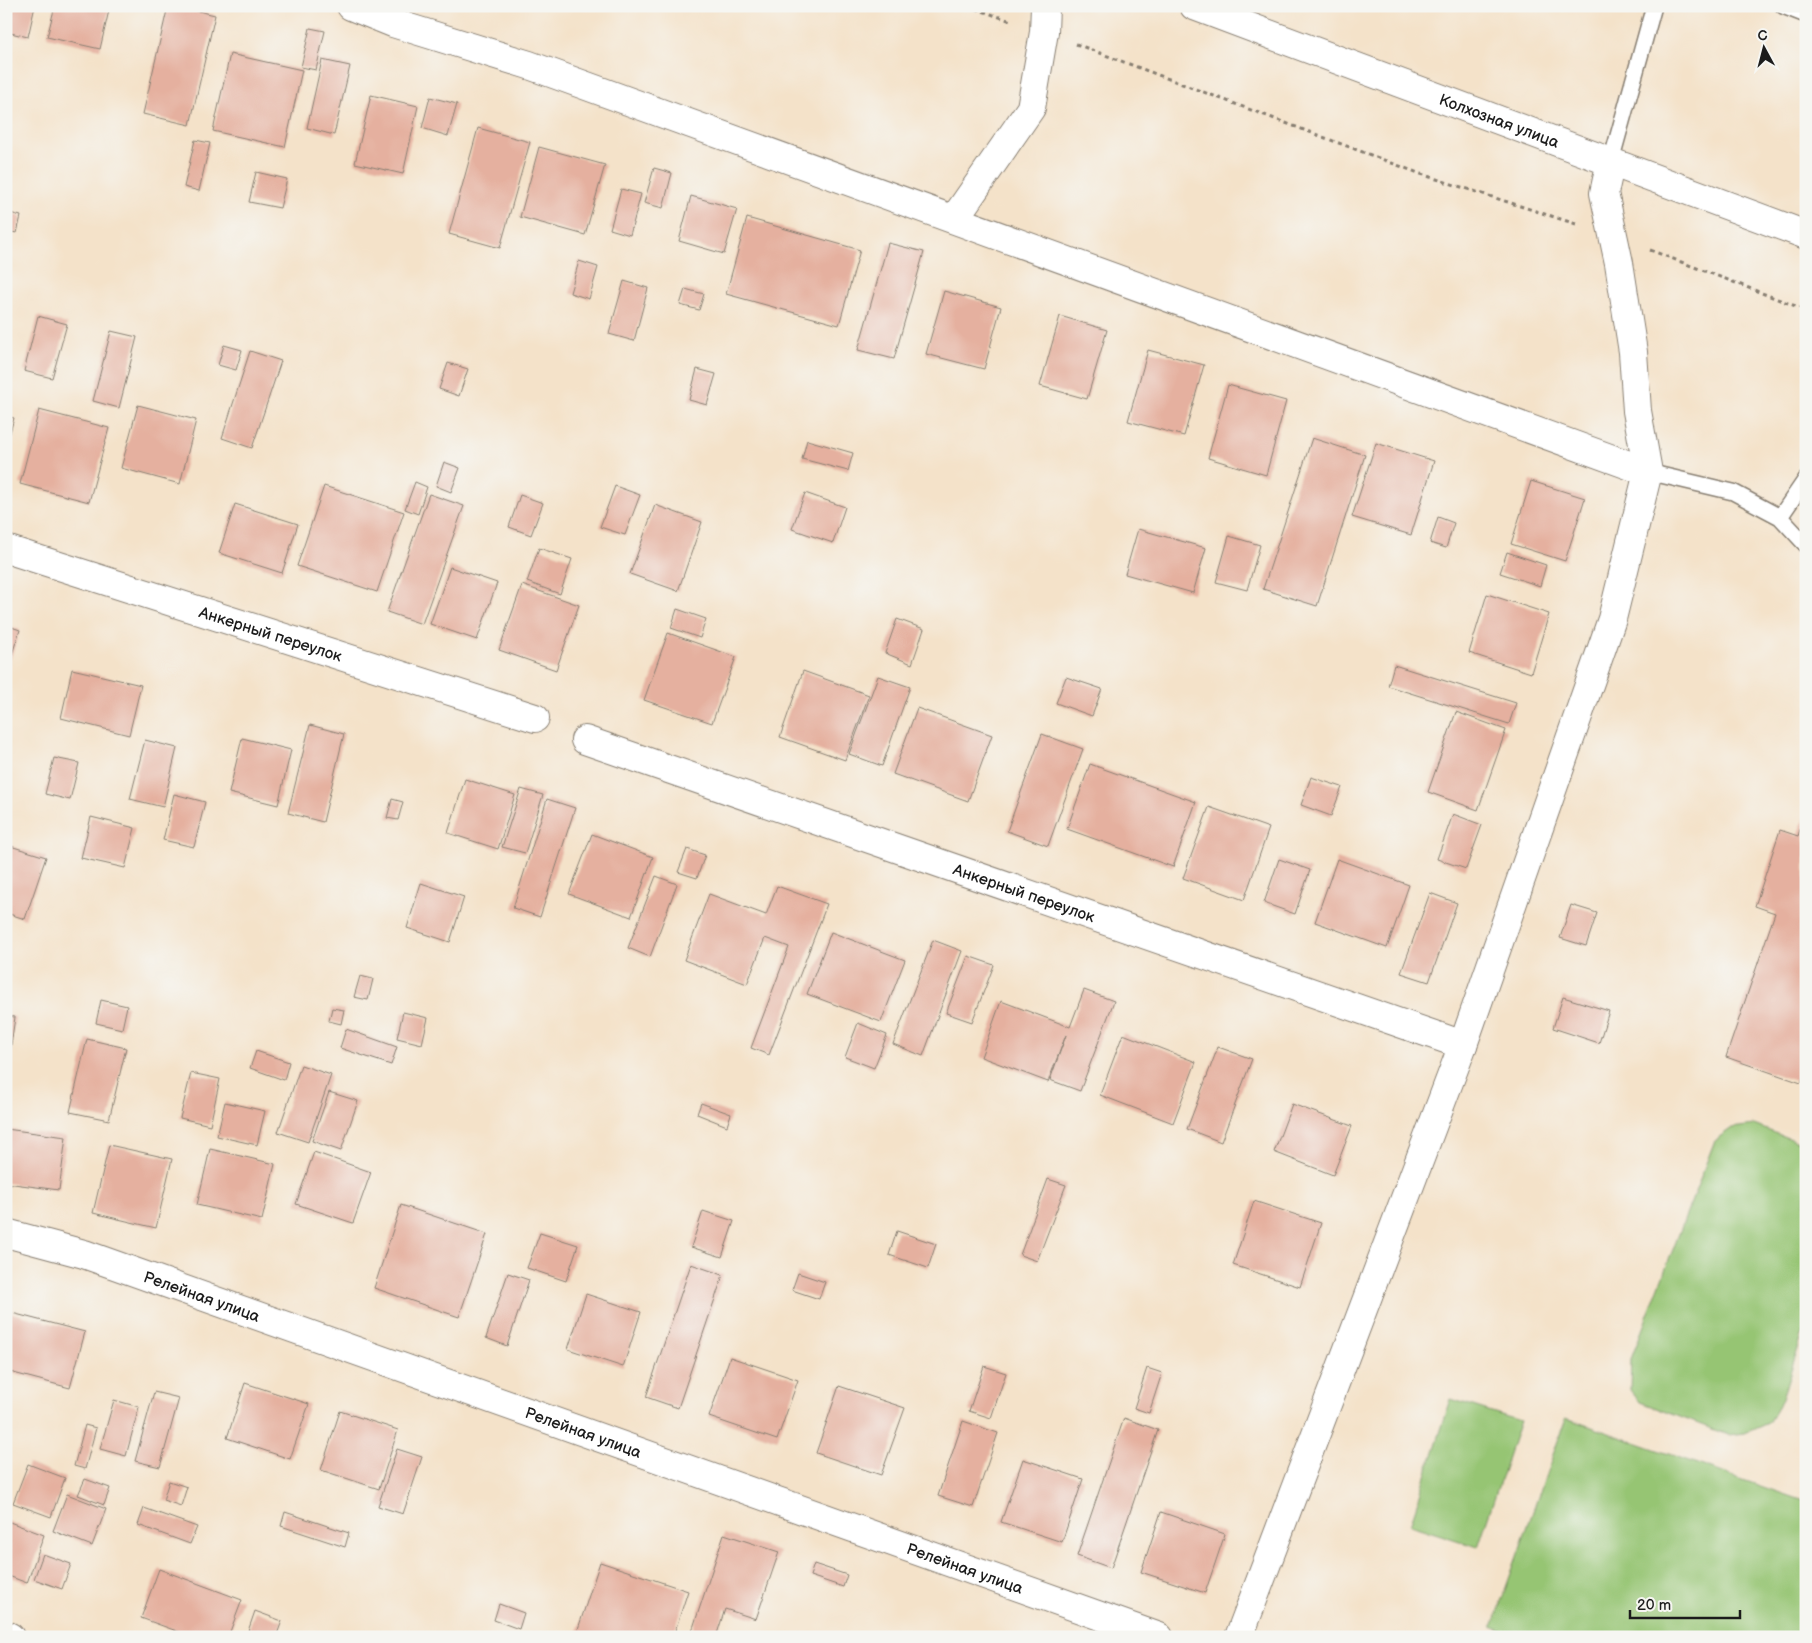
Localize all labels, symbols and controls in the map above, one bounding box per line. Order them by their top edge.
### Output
north arrow [1740,22,1790,72]
text: С [1757,27,1769,45]
street label: Колхозная улица [1436,91,1562,153]
street label: Анкерный переулок [196,603,345,667]
street label: Анкерный переулок [949,860,1098,928]
street label: Релейная улица [141,1268,263,1327]
street label: Релейная улица [522,1404,644,1463]
street label: Релейная улица [904,1540,1026,1599]
scale bar [1630,1588,1740,1620]
text: 20 m [1637,1596,1671,1615]

